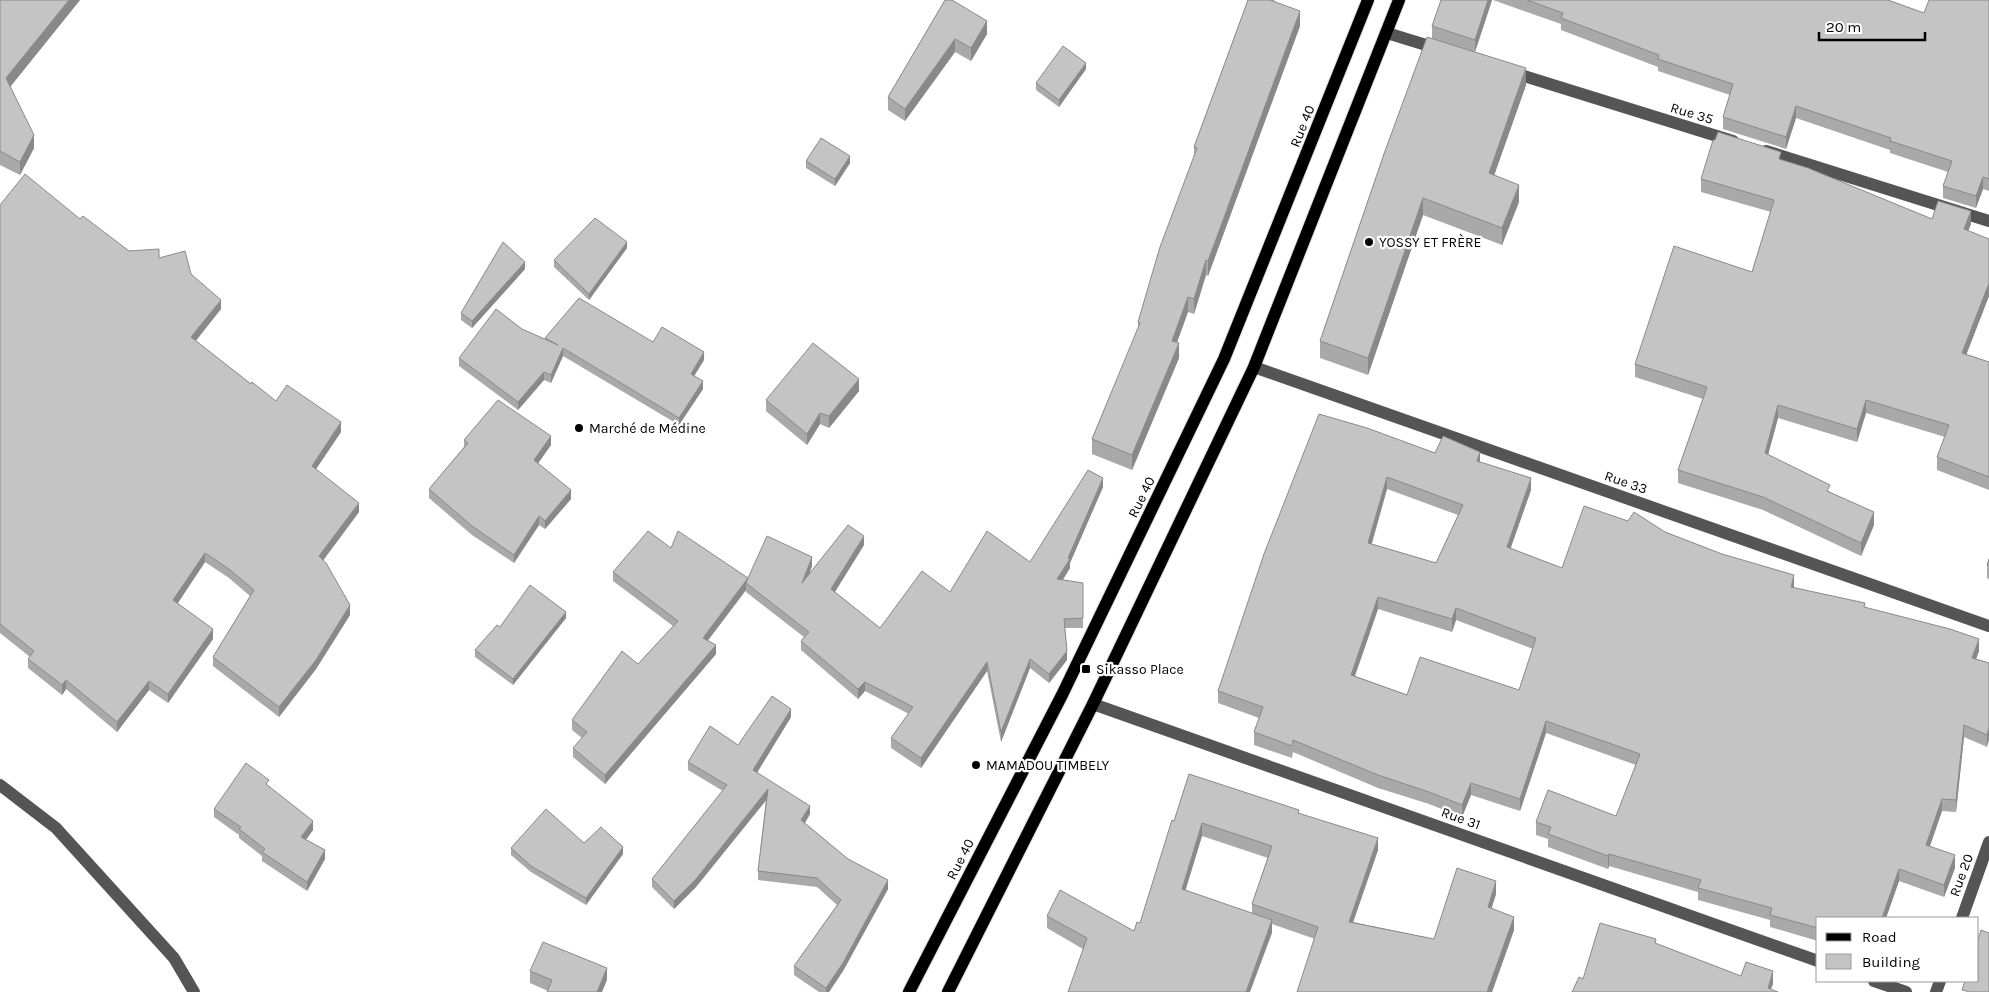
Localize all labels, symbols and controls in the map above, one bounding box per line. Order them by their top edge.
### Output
scale bar [1819,10,1925,42]
text: 20 m [1826,18,1861,36]
street label: Rue 35 [1668,99,1715,128]
street label: Rue 40 [1286,103,1319,150]
place label: YOSSY ET FRÈRE [1379,233,1481,251]
marker: YOSSY ET FRÈRE [1363,236,1375,248]
place label: Marché de Médine [589,420,706,437]
marker: Marché de Médine [573,422,585,434]
street label: Rue 33 [1602,467,1649,498]
street label: Rue 40 [1124,474,1159,521]
place label: Sikasso Place [1096,661,1184,678]
marker: Sikasso Place [1080,663,1092,675]
place label: MAMADOU TIMBELY [986,757,1109,774]
marker: MAMADOU TIMBELY [970,759,982,771]
street label: Rue 31 [1439,804,1483,833]
street label: Rue 40 [943,836,978,883]
street label: Rue 20 [1946,852,1977,899]
legend [1816,917,1979,982]
text: Road [1862,928,1897,946]
text: Building [1862,953,1920,971]

